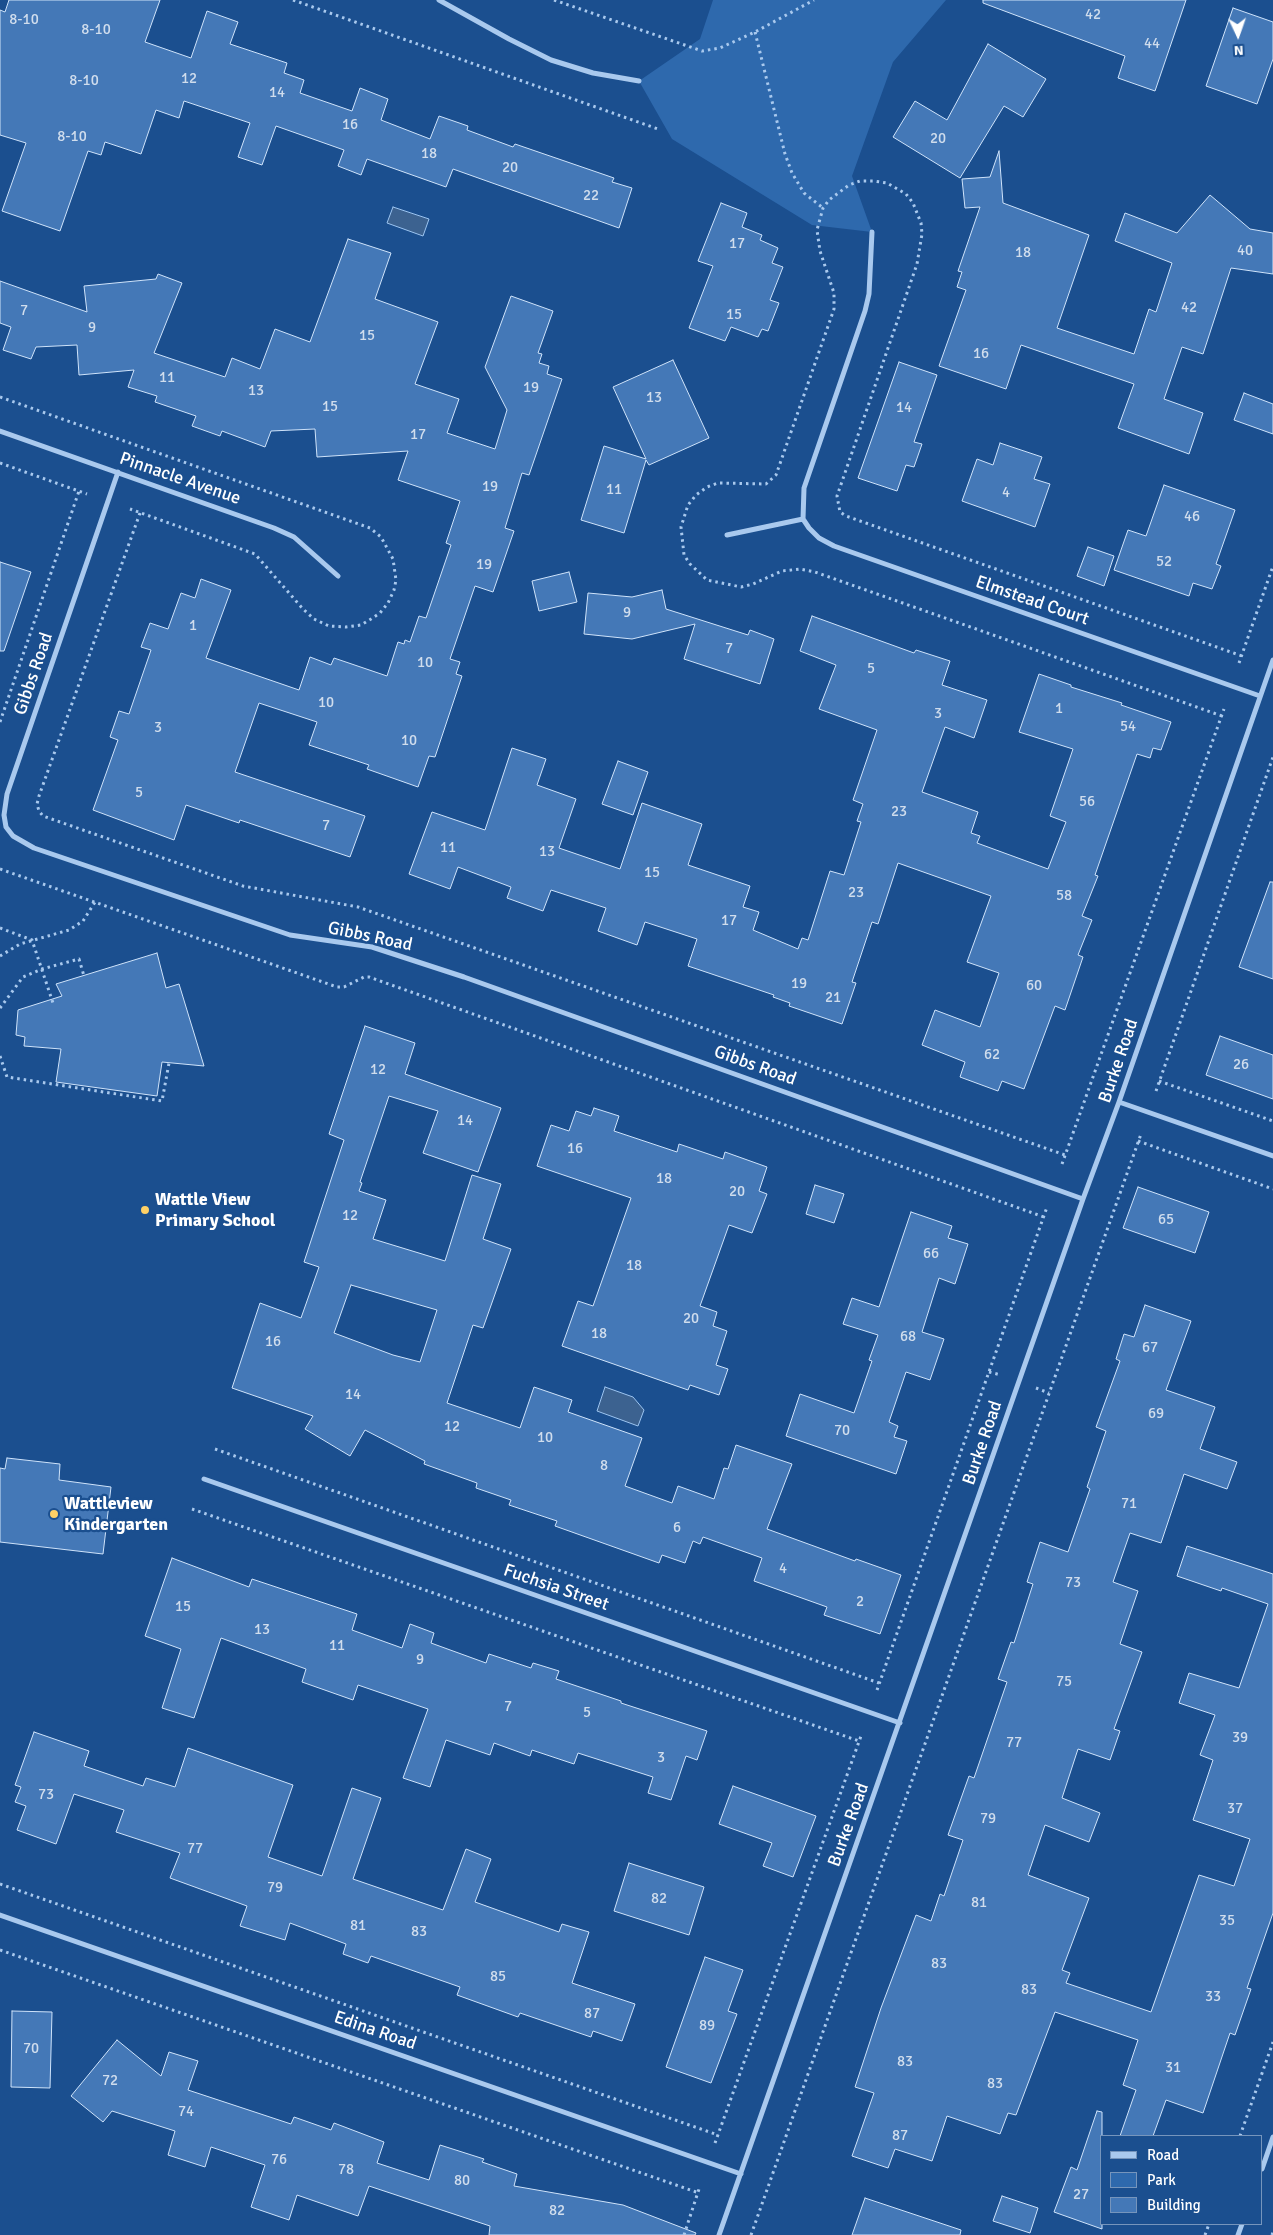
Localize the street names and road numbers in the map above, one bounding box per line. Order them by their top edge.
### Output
street label: Pinnacle Avenue [117,448,243,510]
street label: Elmstead Court [972,571,1092,631]
street label: Gibbs Road [10,630,58,718]
street label: Gibbs Road [326,918,414,956]
street label: Burke Road [1095,1016,1143,1106]
street label: Gibbs Road [711,1041,799,1091]
street label: Burke Road [959,1398,1007,1488]
street label: Fuchsia Street [501,1560,611,1616]
street label: Burke Road [824,1780,874,1870]
street label: Edina Road [331,2007,419,2055]

